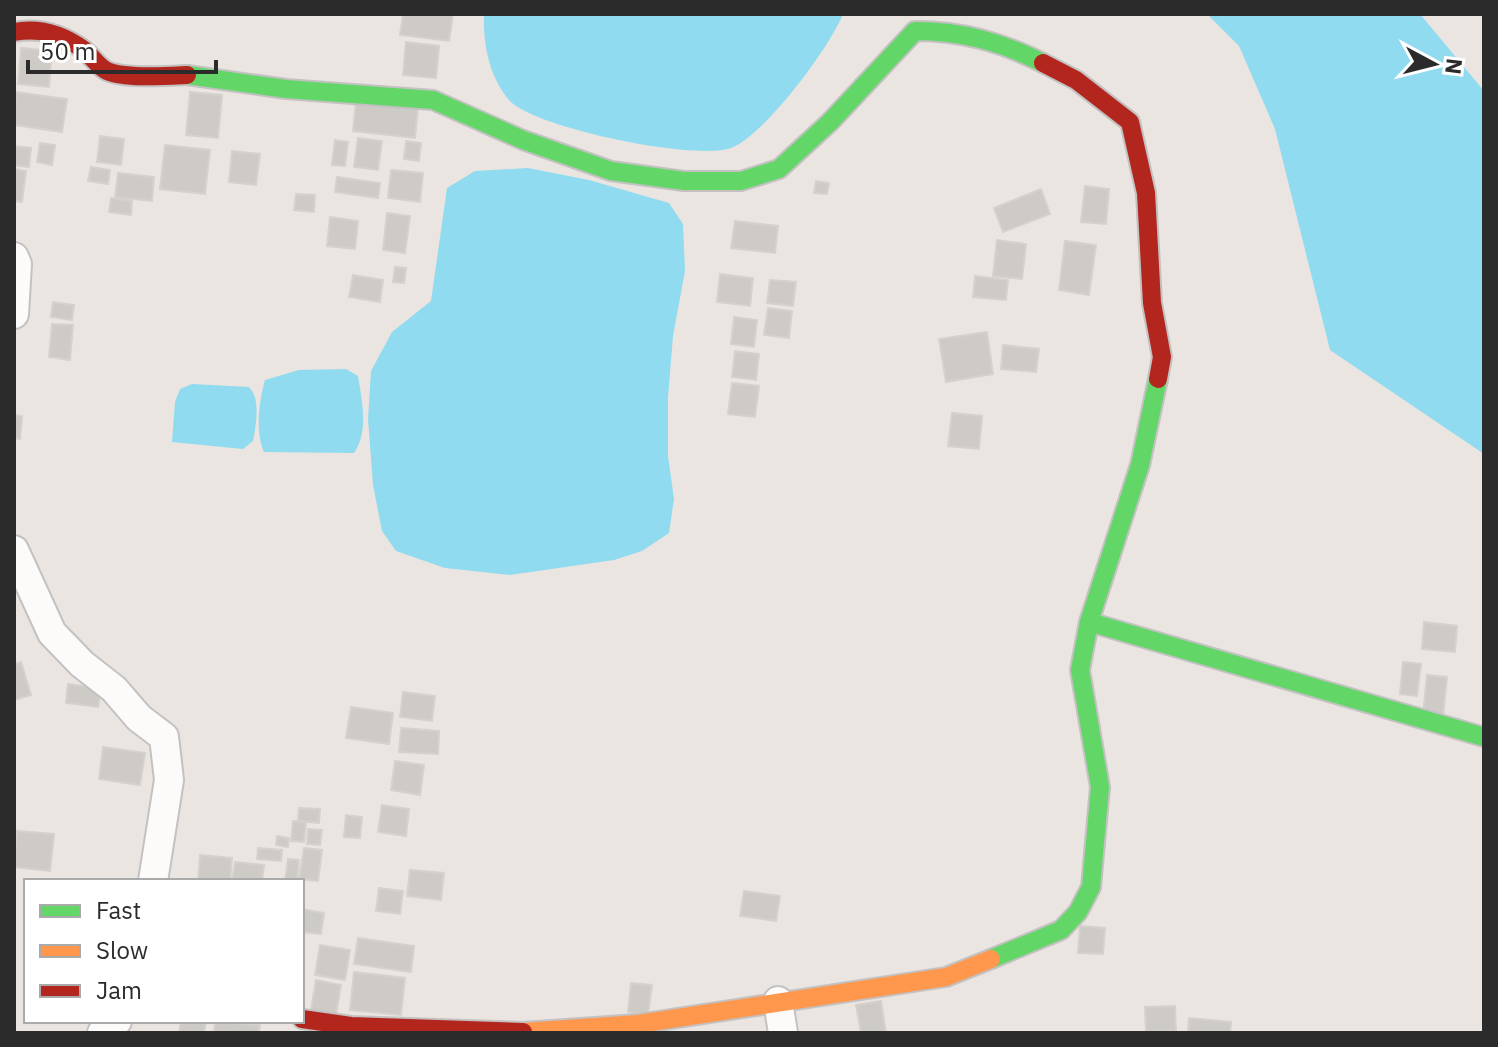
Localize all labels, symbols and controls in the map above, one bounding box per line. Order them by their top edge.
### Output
scale bar [28,24,216,74]
north arrow [1394,24,1474,104]
text: 50 m [40,35,95,67]
text: N [1439,57,1470,76]
legend [24,879,304,1023]
text: Fast [96,894,141,926]
text: Slow [96,934,148,966]
text: Jam [96,974,142,1006]

